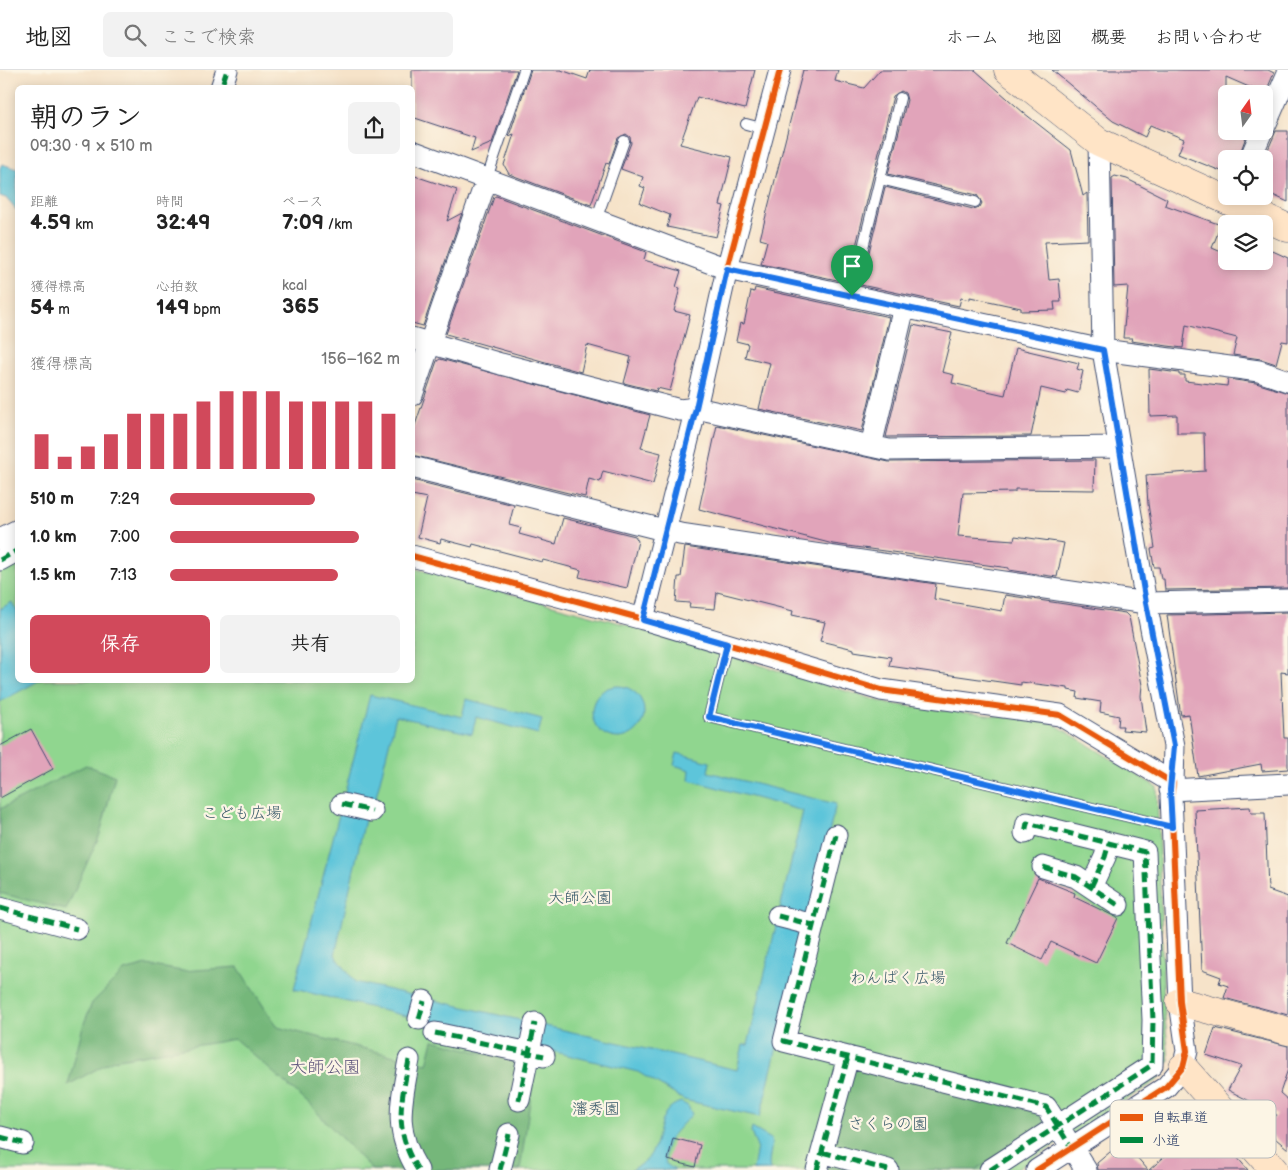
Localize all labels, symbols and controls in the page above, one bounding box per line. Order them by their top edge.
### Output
search box [103,12,453,57]
icon: search [121,21,149,49]
text: 地図 [25,23,73,52]
text: ここで検索 [161,26,256,49]
text: ホーム [946,27,999,48]
text: 地図 [1027,27,1063,48]
text: 概要 [1091,27,1127,48]
text: お問い合わせ [1155,27,1263,48]
north arrow [1218,85,1272,140]
map controls [1218,85,1273,270]
text: 朝のラン [30,101,142,134]
button: share [348,102,400,154]
text: 09:30 · 9 × 510 m [30,137,152,156]
button: locate [1218,150,1273,205]
text: 距離 [30,193,58,210]
text: 時間 [156,193,184,210]
text: ペース [282,193,323,210]
text: 4.59 [30,210,71,235]
text: 32:49 [156,210,211,235]
text: 7:09 [282,210,324,235]
button: layers [1218,215,1273,270]
text: km [71,216,94,233]
text: /km [324,216,353,233]
pin [831,245,873,296]
icon: arrive [838,252,866,280]
text: kcal [282,277,307,294]
text: 獲得標高 [30,278,86,295]
text: 心拍数 [156,278,198,295]
text: 365 [282,294,319,319]
text: 54 [30,295,55,320]
text: 149 [156,295,190,320]
text: m [55,301,70,318]
text: bpm [190,301,221,318]
text: 156–162 m [321,350,400,369]
text: 獲得標高 [30,355,94,374]
text: 510 m [30,490,74,509]
text: 7:29 [110,490,140,509]
text: 1.0 km [30,528,77,547]
text: 7:00 [110,528,140,547]
text: 1.5 km [30,566,76,585]
text: 7:13 [110,566,137,585]
button: 保存 [30,615,210,673]
button: 共有 [220,615,400,673]
park label: こども広場 [202,804,282,823]
park label: 大師公園 [548,889,612,908]
park label: わんぱく広場 [850,969,946,988]
district label: 大師公園 [289,1057,361,1078]
park label: 瀋秀園 [572,1100,620,1119]
legend [1110,1100,1276,1158]
text: 自転車道 [1152,1109,1208,1126]
park label: さくらの園 [848,1115,928,1134]
text: 小道 [1152,1132,1180,1149]

